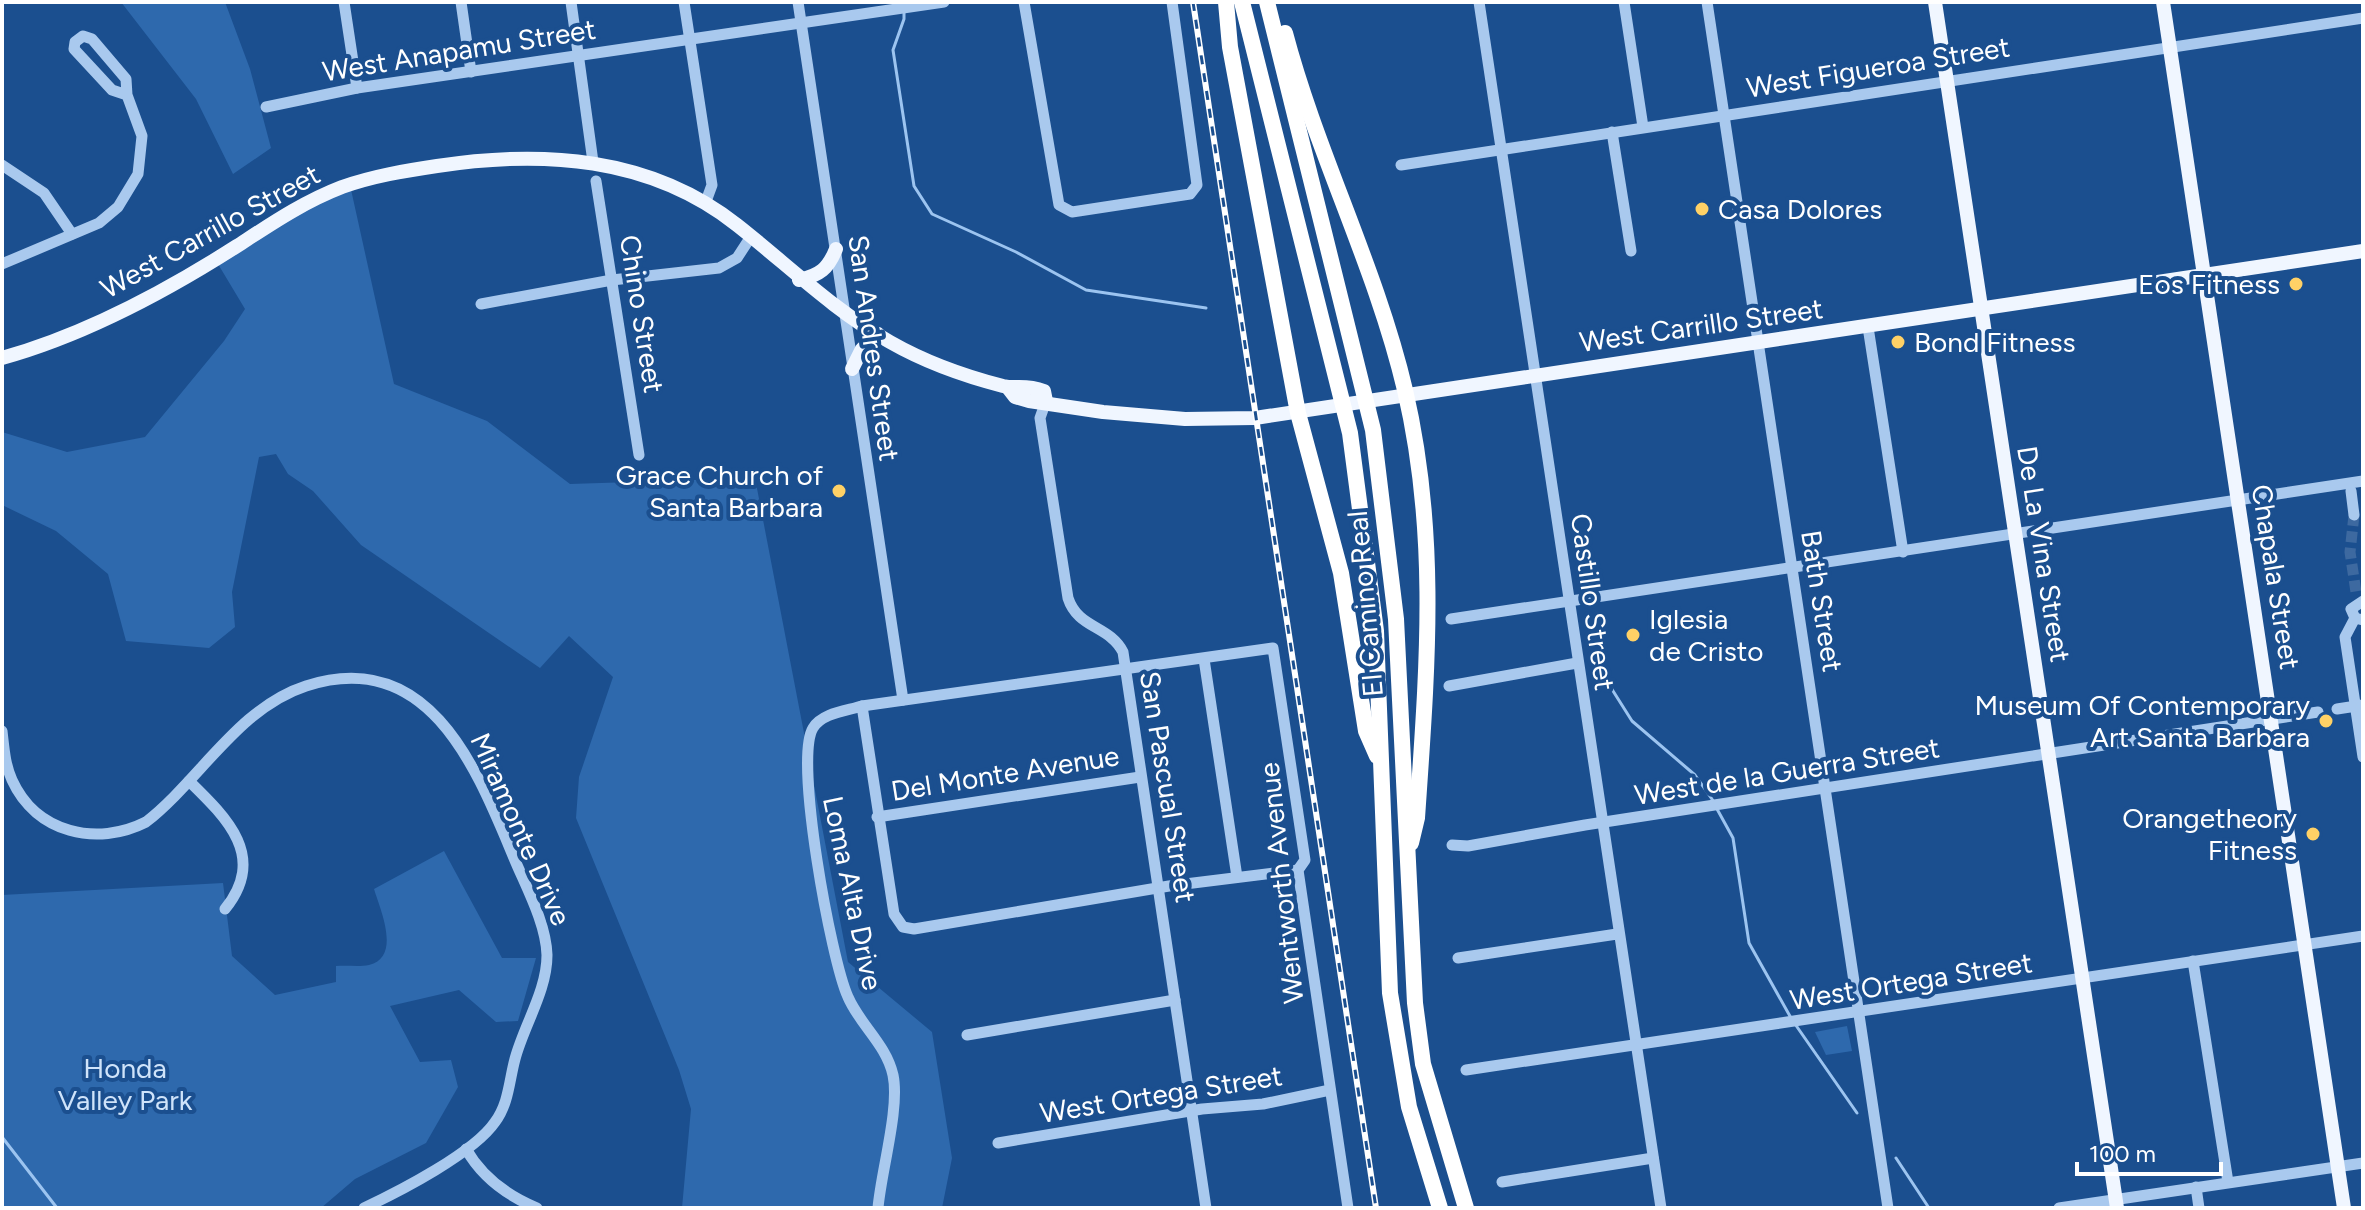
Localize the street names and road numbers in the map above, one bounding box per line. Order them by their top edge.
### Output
street label: West Anapamu Street [320,12,598,88]
street label: West Figueroa Street [1744,29,2012,105]
street label: West Carrillo Street [94,157,326,305]
street label: Chino Street [613,233,671,395]
street label: San Andres Street [841,233,907,463]
street label: West Carrillo Street [1577,291,1825,359]
street label: De La Vina Street [2010,444,2078,664]
street label: Chapala Street [2245,482,2307,672]
street label: El Camino Real [1340,510,1390,698]
street label: Castillo Street [1564,511,1622,693]
street label: Bath Street [1794,528,1850,674]
street label: San Pascual Street [1133,669,1203,905]
street label: Miramonte Drive [463,727,579,931]
street label: West de la Guerra Street [1632,730,1942,812]
street label: Del Monte Avenue [888,738,1122,808]
street label: Wentworth Avenue [1251,761,1311,1005]
street label: Loma Alta Drive [816,793,890,993]
street label: West Ortega Street [1788,945,2034,1017]
street label: West Ortega Street [1038,1058,1284,1130]

